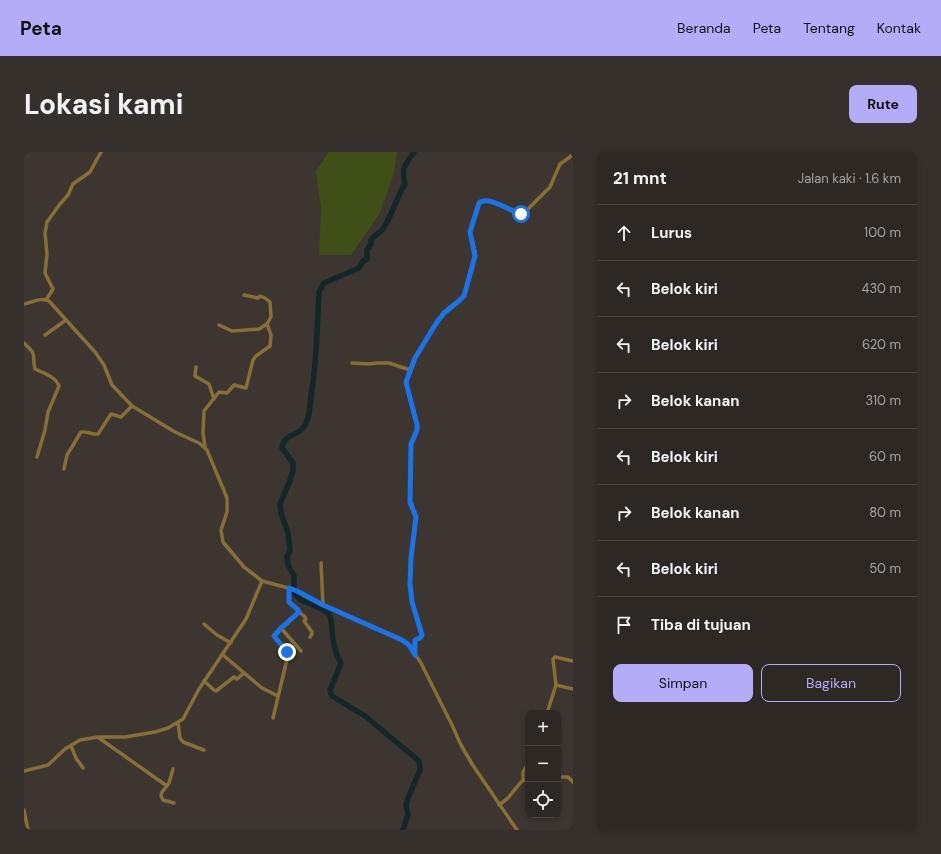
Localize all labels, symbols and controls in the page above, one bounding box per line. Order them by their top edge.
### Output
text: Peta [20,16,62,41]
text: Beranda [677,19,731,37]
text: Peta [753,19,781,37]
text: Tentang [803,19,855,37]
text: Kontak [877,19,921,37]
button: Rute [849,85,917,123]
text: Lokasi kami [24,86,183,123]
text: 21 mnt [613,167,667,189]
text: Jalan kaki · 1.6 km [798,170,901,187]
route start [512,205,530,223]
icon: ahead [613,222,635,244]
text: Lurus [651,223,692,243]
text: 100 m [864,224,901,241]
icon: left [613,278,635,300]
text: Belok kiri [651,279,718,299]
text: 430 m [861,280,901,297]
icon: left [613,334,635,356]
text: Belok kiri [651,335,718,355]
text: 620 m [862,336,901,353]
icon: right [613,390,635,412]
text: Belok kanan [651,391,739,411]
text: 310 m [866,392,901,409]
icon: left [613,446,635,468]
text: Belok kiri [651,447,718,467]
text: 60 m [869,448,901,465]
icon: right [613,502,635,524]
text: Belok kanan [651,503,739,523]
text: 80 m [869,504,901,521]
icon: left [613,558,635,580]
text: Belok kiri [651,559,718,579]
text: 50 m [869,560,901,577]
icon: arrive [613,614,635,636]
text: Tiba di tujuan [651,615,751,635]
route end [278,643,296,661]
button: Simpan [613,664,753,702]
button: Bagikan [761,664,901,702]
map controls [525,710,561,818]
button: + [525,710,561,746]
button: − [525,746,561,782]
button: locate [525,782,561,818]

